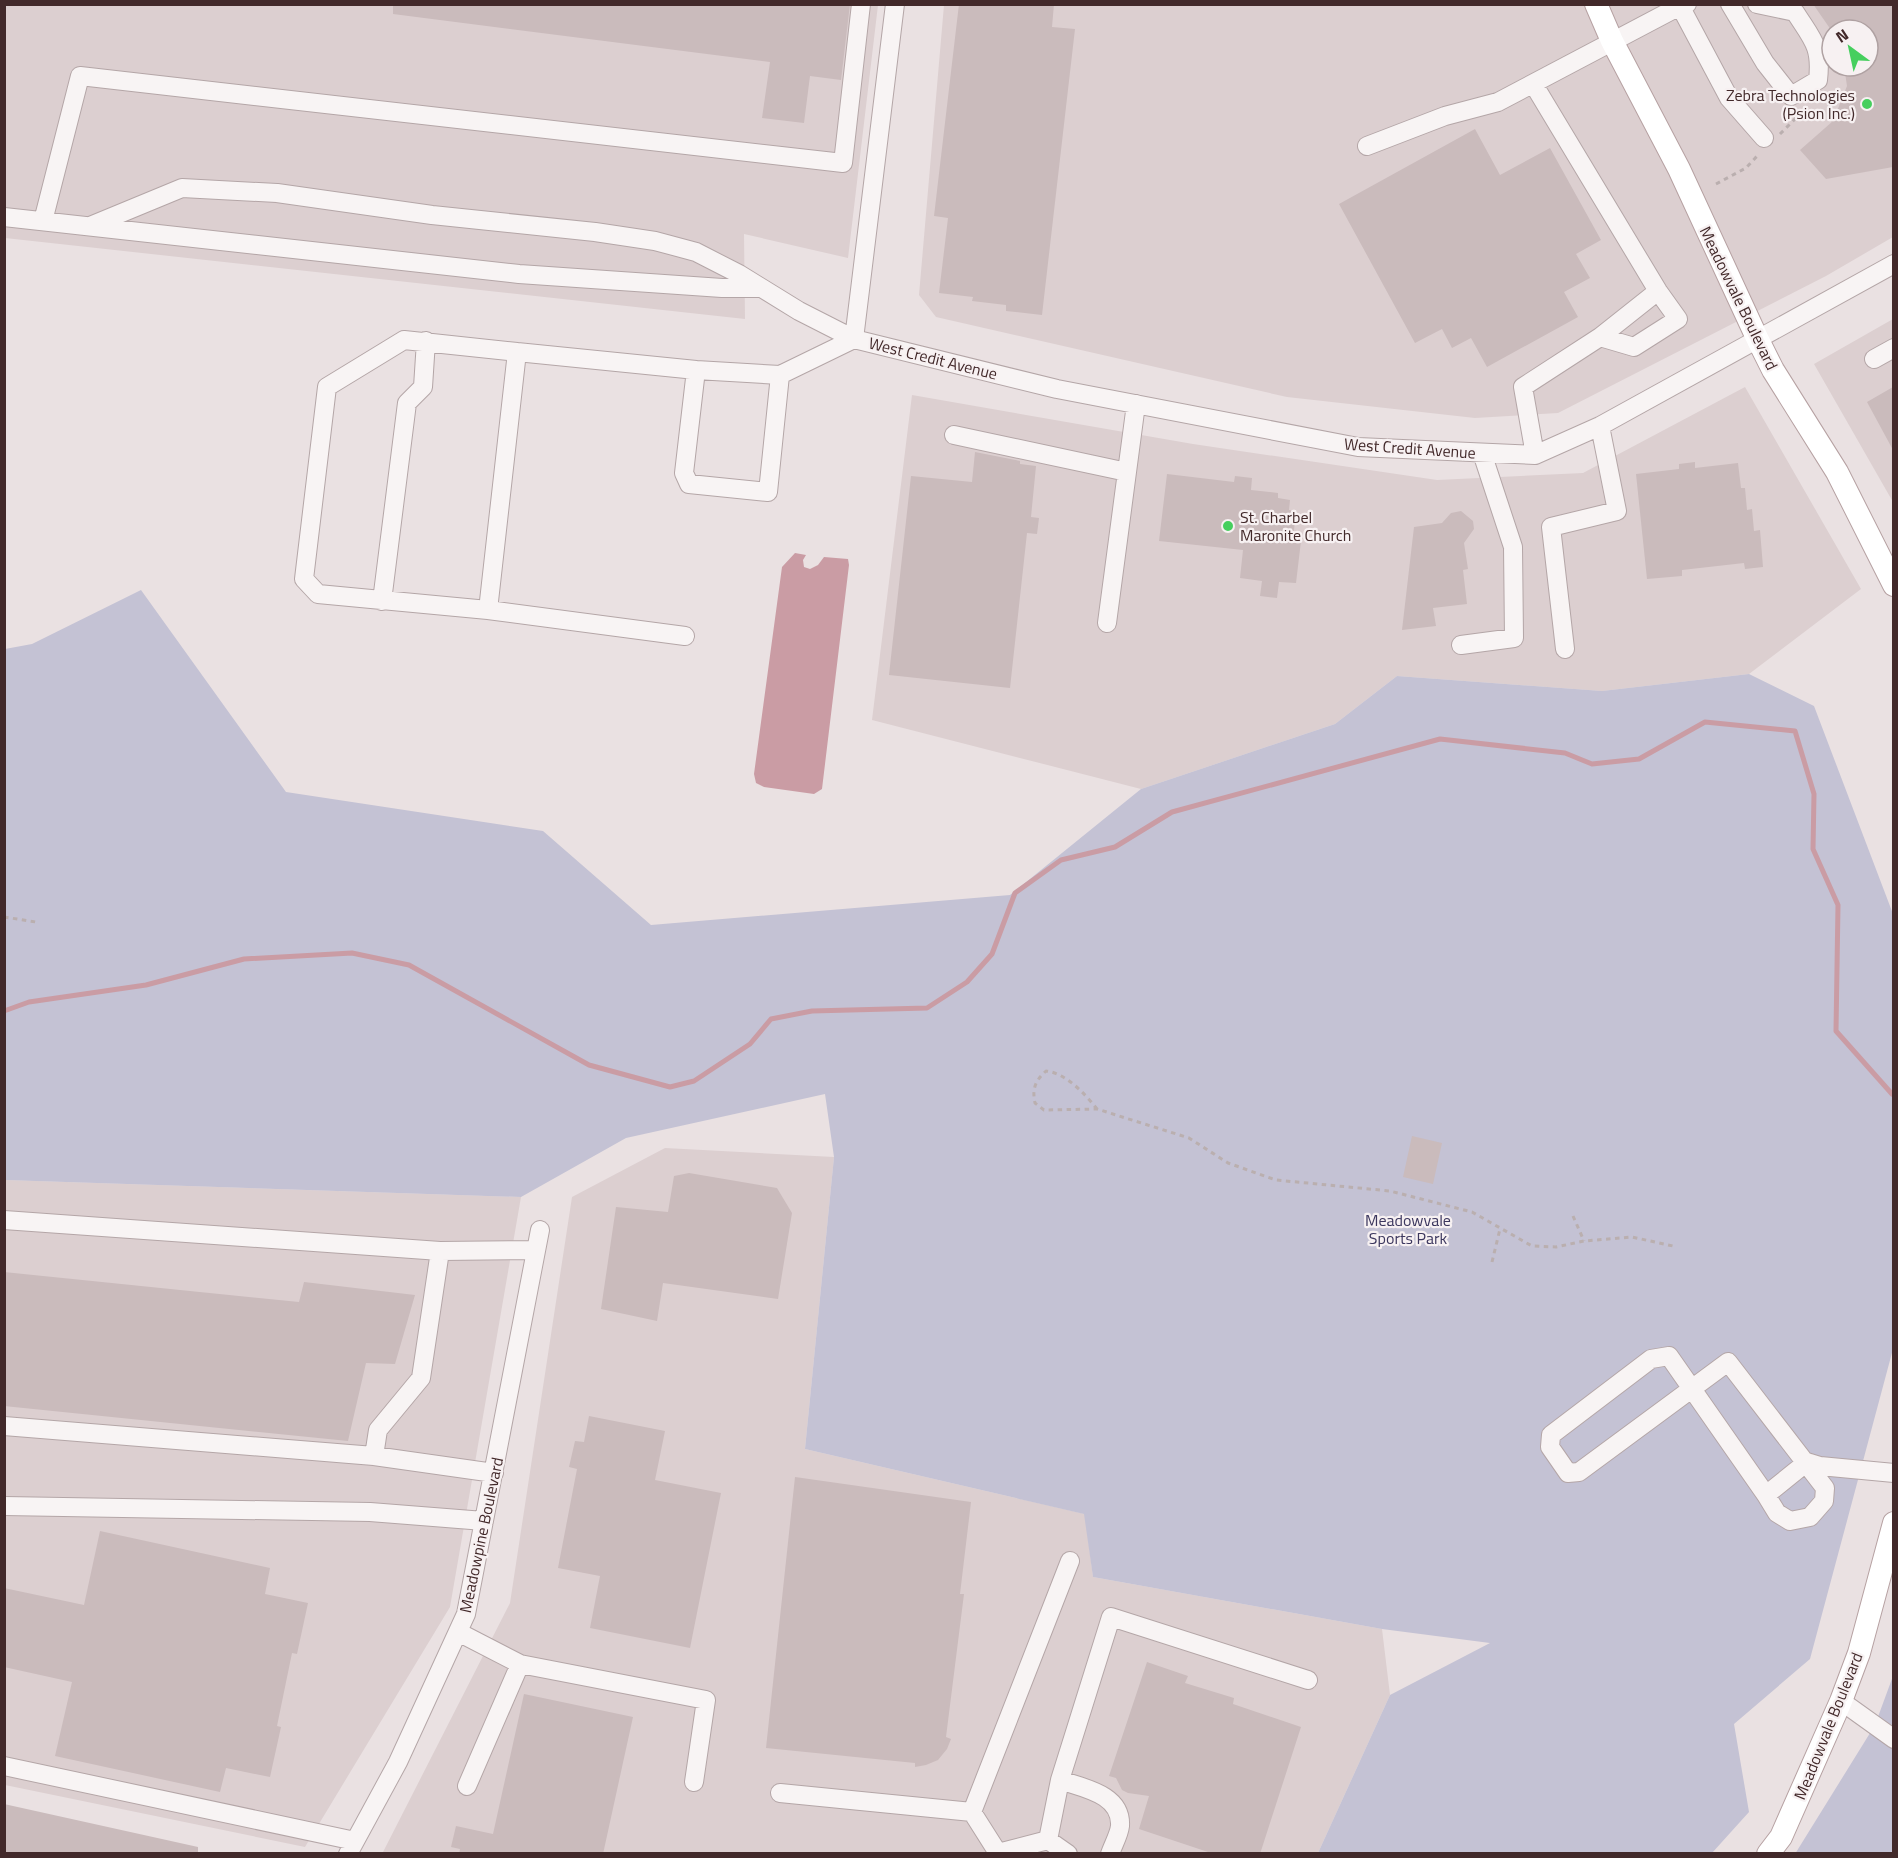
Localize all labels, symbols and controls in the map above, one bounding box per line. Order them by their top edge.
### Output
north arrow [1820,18,1880,78]
text: N [1831,22,1853,49]
place label: Zebra Technologies (Psion Inc.) [1726,83,1855,125]
marker: Zebra Technologies (Psion Inc.) [1860,97,1874,111]
street label: Meadowvale Boulevard [1694,222,1784,374]
street label: West Credit Avenue [866,330,1000,386]
street label: West Credit Avenue [1343,431,1477,465]
place label: St. Charbel Maronite Church [1240,505,1351,547]
marker: St. Charbel Maronite Church [1221,519,1235,533]
park label: Meadowvale Sports Park [1365,1208,1451,1250]
street label: Meadowpine Boulevard [453,1455,509,1615]
street label: Meadowvale Boulevard [1787,1649,1869,1803]

